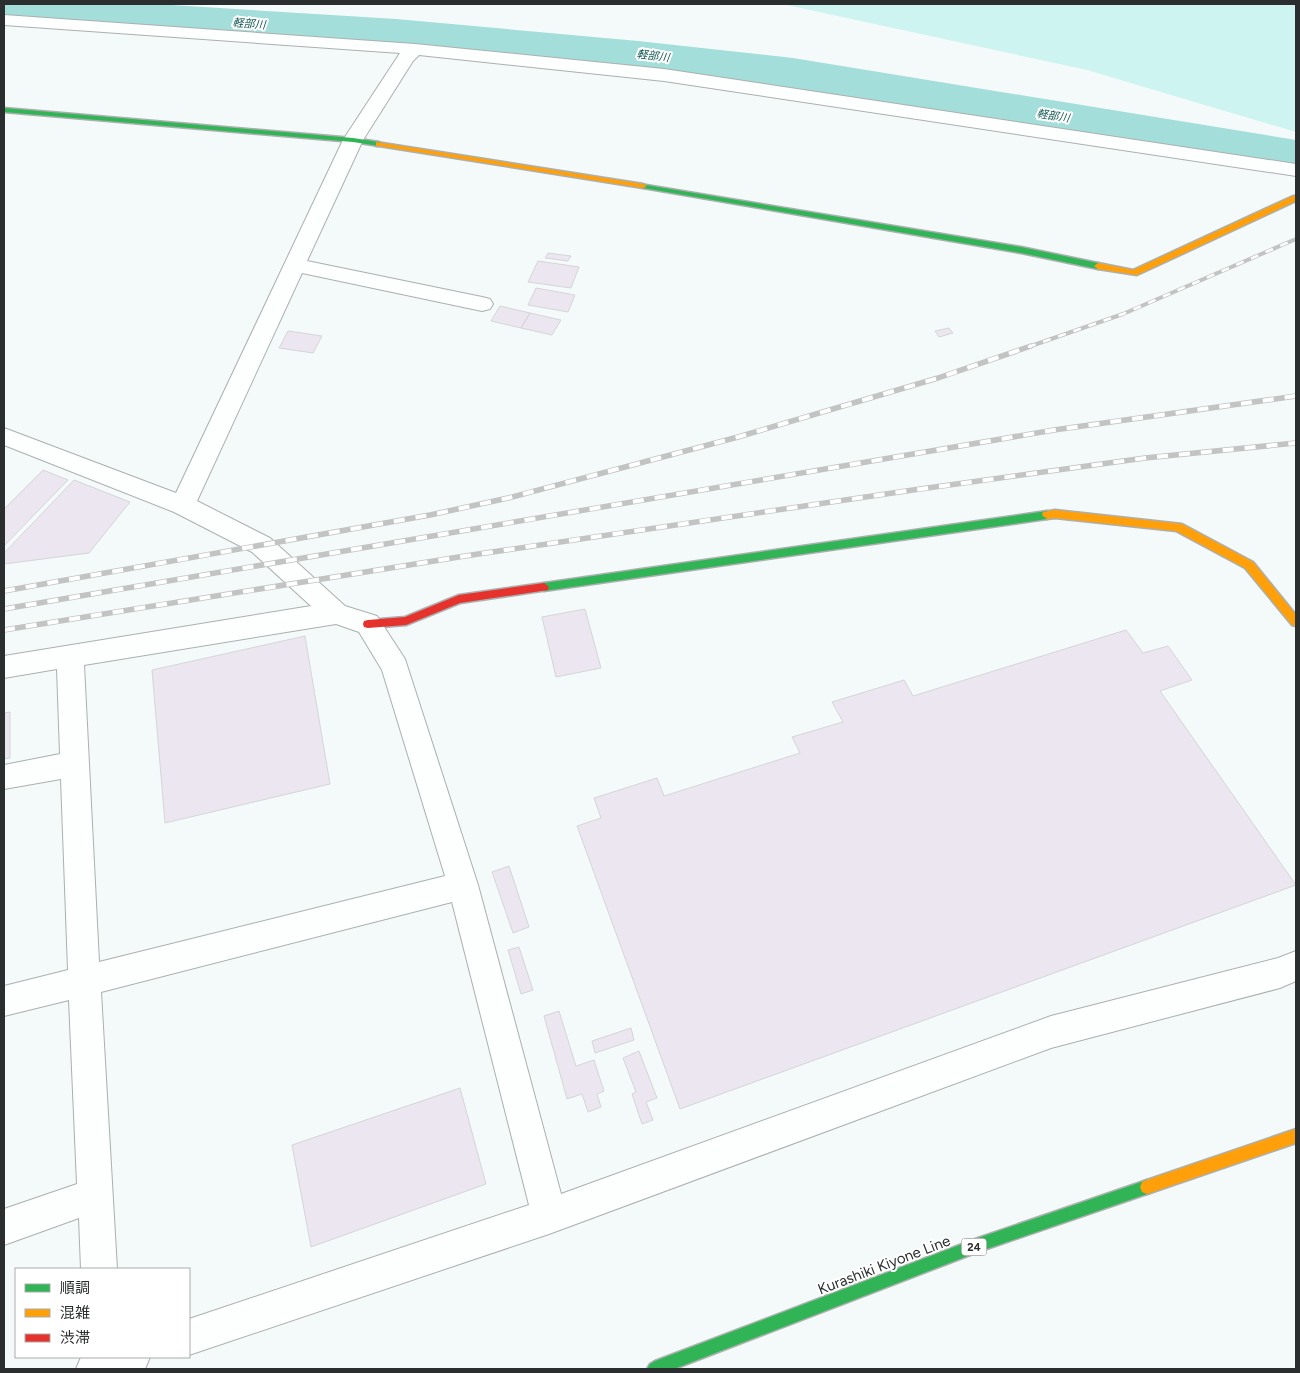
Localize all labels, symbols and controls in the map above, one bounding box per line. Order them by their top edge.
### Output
water label: 軽部川 [232,16,267,32]
water label: 軽部川 [636,48,671,65]
water label: 軽部川 [1036,107,1071,125]
street label: Kurashiki Kiyone Line [815,1231,953,1299]
road number: 24 [962,1238,986,1256]
legend [15,1268,190,1358]
text: 順調 [60,1279,90,1297]
text: 混雑 [60,1304,90,1322]
text: 渋滞 [60,1329,90,1347]

